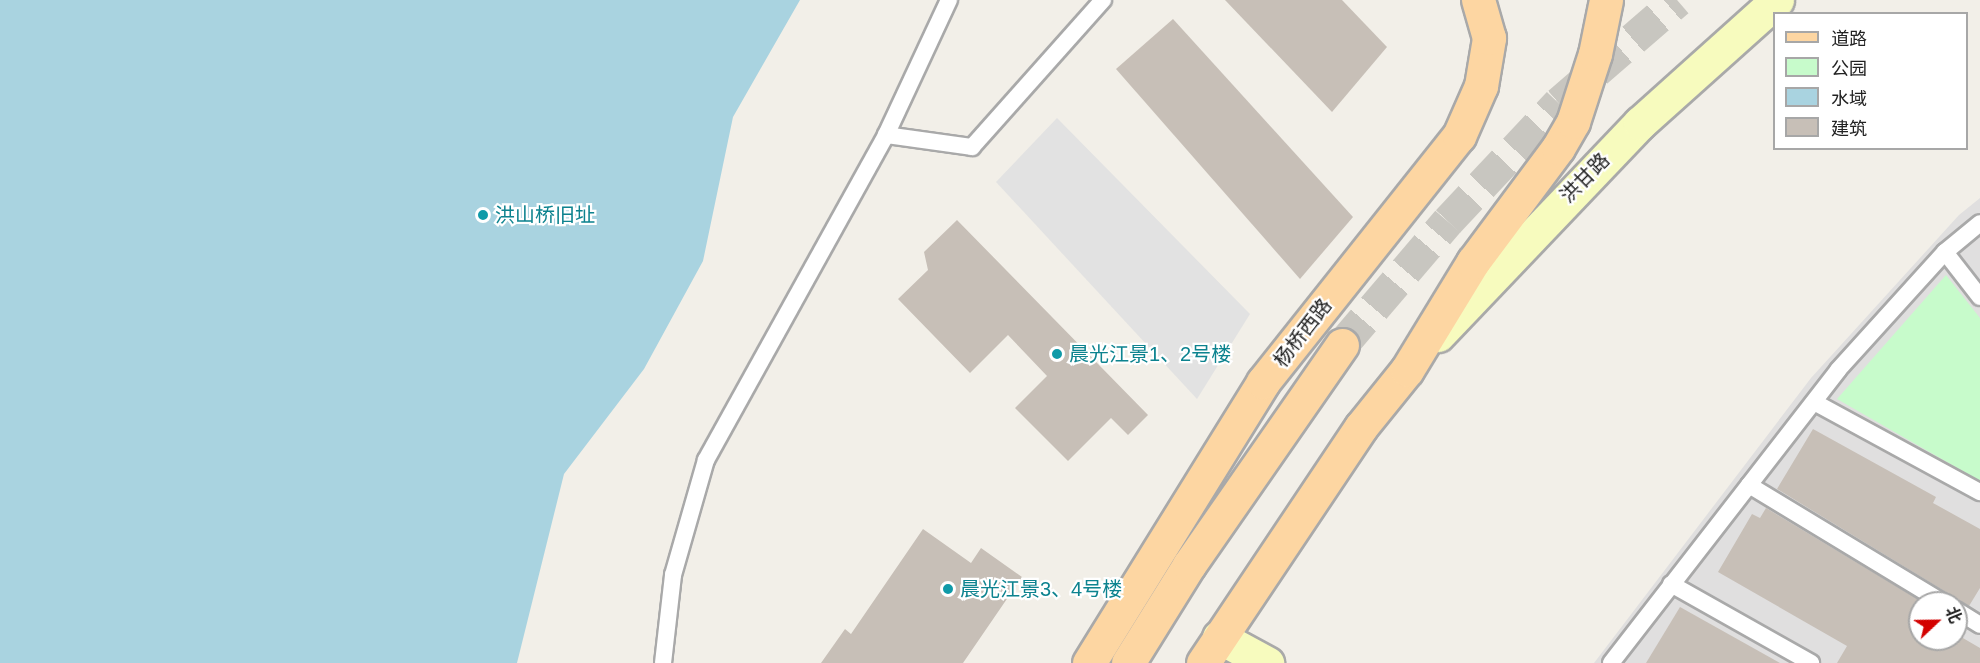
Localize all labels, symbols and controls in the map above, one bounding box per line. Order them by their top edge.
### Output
legend [1773,12,1968,150]
text: 道路 [1831,29,1867,49]
text: 公园 [1831,59,1867,79]
text: 水域 [1831,89,1867,109]
text: 建筑 [1831,119,1867,139]
street label: 洪甘路 [1555,148,1615,208]
place label: 洪山桥旧址 [495,203,595,227]
marker: 洪山桥旧址 [476,208,490,222]
street label: 杨桥西路 [1269,294,1337,372]
place label: 晨光江景1、2号楼 [1069,342,1231,366]
marker: 晨光江景1、2号楼 [1050,347,1064,361]
place label: 晨光江景3、4号楼 [960,577,1122,601]
marker: 晨光江景3、4号楼 [941,582,955,596]
north arrow [1908,591,1968,651]
text: 北 [1942,604,1964,625]

